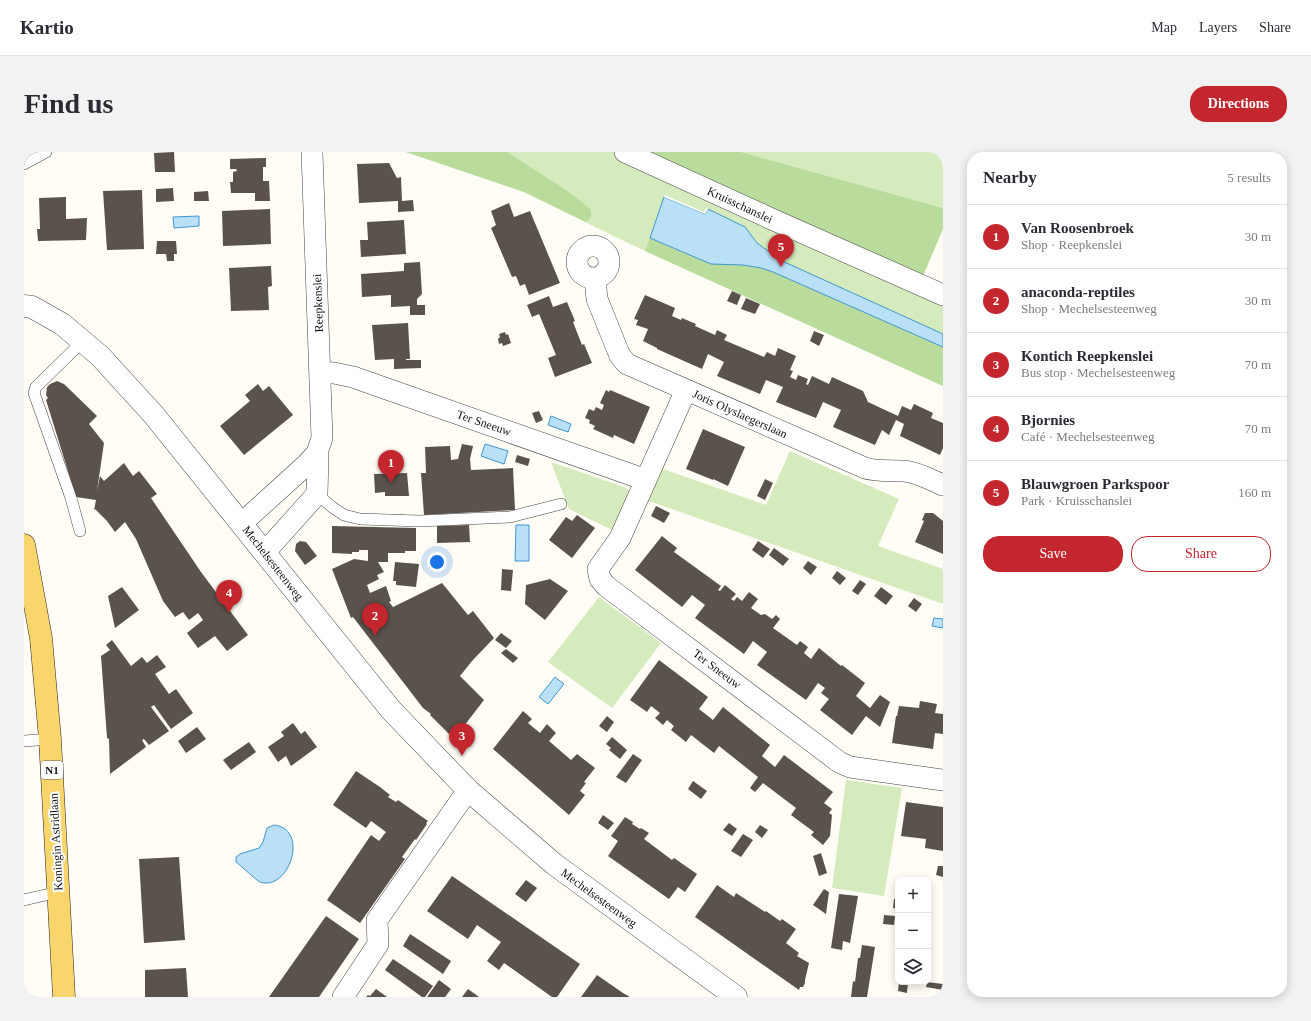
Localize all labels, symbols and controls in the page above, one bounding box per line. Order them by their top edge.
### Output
text: Kartio [20,17,74,38]
text: Map [1151,20,1177,35]
text: Layers [1199,20,1237,35]
text: Share [1259,20,1291,35]
button: Directions [1190,86,1287,122]
text: Find us [24,88,114,119]
text: Nearby [983,168,1037,187]
text: 5 results [1227,170,1271,185]
street label: Kruisschanslei [705,184,776,227]
text: Van Roosenbroek [1021,220,1134,236]
text: 1 [993,229,999,244]
text: 30 m [1245,229,1271,244]
pin: 5 [768,234,794,267]
text: Shop · Reepkenslei [1021,237,1122,252]
street label: Reepkenslei [310,273,326,333]
text: anaconda-reptiles [1021,284,1135,300]
text: 2 [993,293,999,308]
text: 30 m [1245,293,1271,308]
text: Shop · Mechelsesteenweg [1021,301,1157,316]
text: Kontich Reepkenslei [1021,348,1153,364]
text: 3 [993,357,999,372]
text: 70 m [1245,357,1271,372]
text: Bus stop · Mechelsesteenweg [1021,365,1175,380]
street label: Joris Olyslaegerslaan [690,387,790,441]
street label: Ter Sneeuw [455,407,513,439]
text: Bjornies [1021,412,1075,428]
text: 4 [993,421,999,436]
text: 70 m [1245,421,1271,436]
text: Café · Mechelsesteenweg [1021,429,1155,444]
pin: 1 [378,450,404,483]
text: Blauwgroen Parkspoor [1021,476,1169,492]
text: 5 [993,485,999,500]
text: 160 m [1238,485,1271,500]
text: Park · Kruisschanslei [1021,493,1132,508]
street label: Mechelsesteenweg [240,523,306,603]
button: Save [983,536,1123,572]
button: Share [1131,536,1271,572]
your location [427,552,447,572]
pin: 4 [216,580,242,613]
pin: 2 [362,603,388,636]
street label: Ter Sneeuw [690,646,744,692]
pin: 3 [449,723,475,756]
road number: N1 [41,761,63,779]
street label: Koningin Astridlaan [46,793,66,891]
street label: Mechelsesteenweg [558,866,640,930]
map controls [895,877,931,985]
button: + [895,877,931,913]
button: − [895,913,931,949]
button: layers [895,949,931,985]

